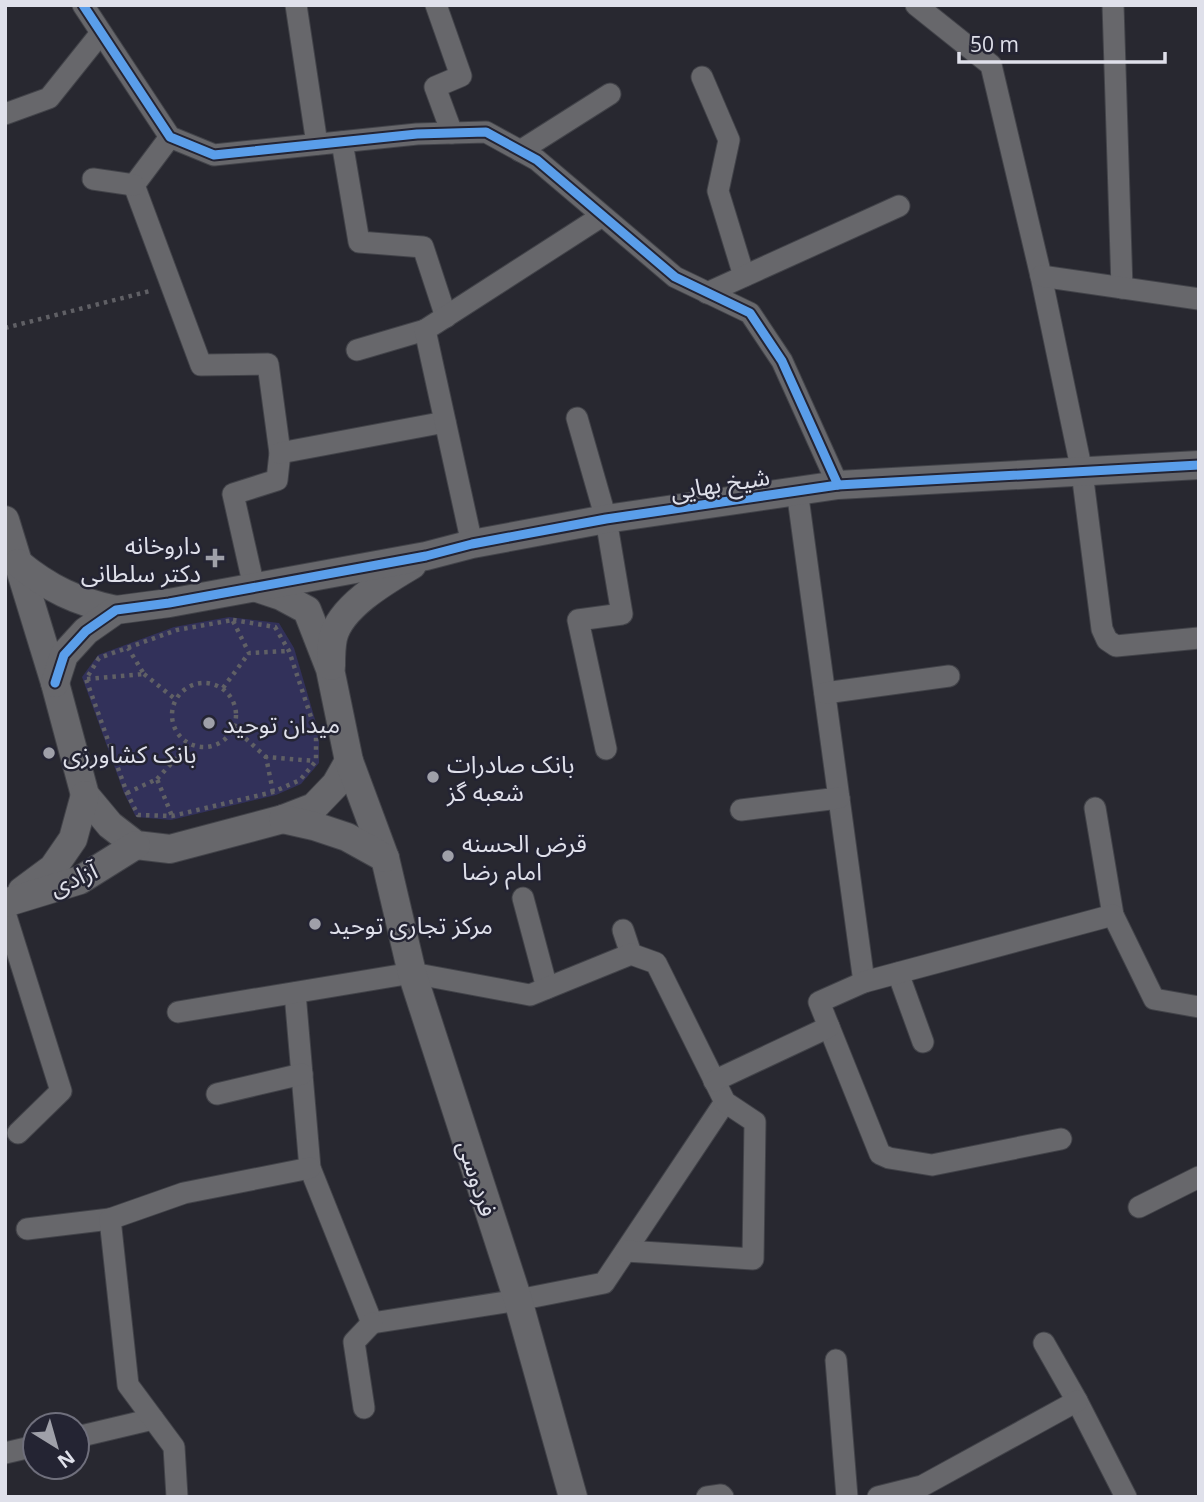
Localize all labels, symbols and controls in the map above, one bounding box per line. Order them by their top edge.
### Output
scale bar [959,21,1166,65]
text: 50 m [970,30,1019,58]
street label: شیخ بهایی [668,459,772,509]
place label: داروخانه دکتر سلطانی [81,528,201,589]
marker: داروخانه دکتر سلطانی [207,550,223,566]
place label: میدان توحید [223,707,340,740]
marker: میدان توحید [201,715,217,731]
place label: بانک کشاورزی [63,737,196,770]
marker: بانک کشاورزی [41,745,57,761]
place label: بانک صادرات شعبه گز [446,747,574,808]
marker: بانک صادرات شعبه گز [425,769,441,785]
place label: قرض الحسنه امام رضا [462,826,587,890]
marker: قرض الحسنه امام رضا [440,848,456,864]
street label: آزادی [44,853,103,903]
place label: مرکز تجاری توحید [329,908,493,941]
marker: مرکز تجاری توحید [307,916,323,932]
street label: فردوسی [450,1136,506,1220]
north arrow [21,1411,91,1481]
text: N [52,1445,80,1475]

